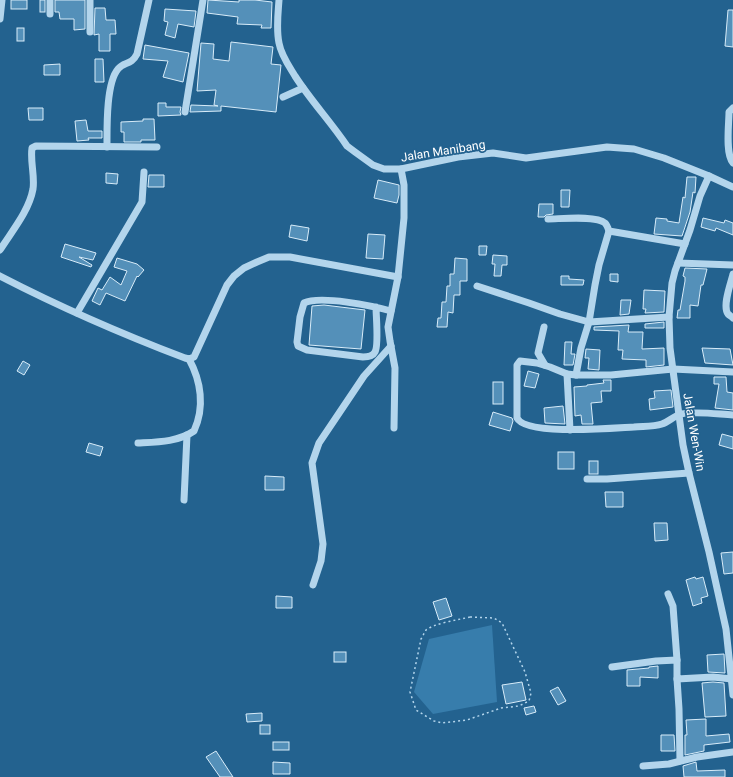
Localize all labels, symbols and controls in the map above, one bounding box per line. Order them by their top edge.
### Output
street label: Jalan Manibang [400,137,486,165]
street label: Jalan Wen-Win [680,392,708,472]

